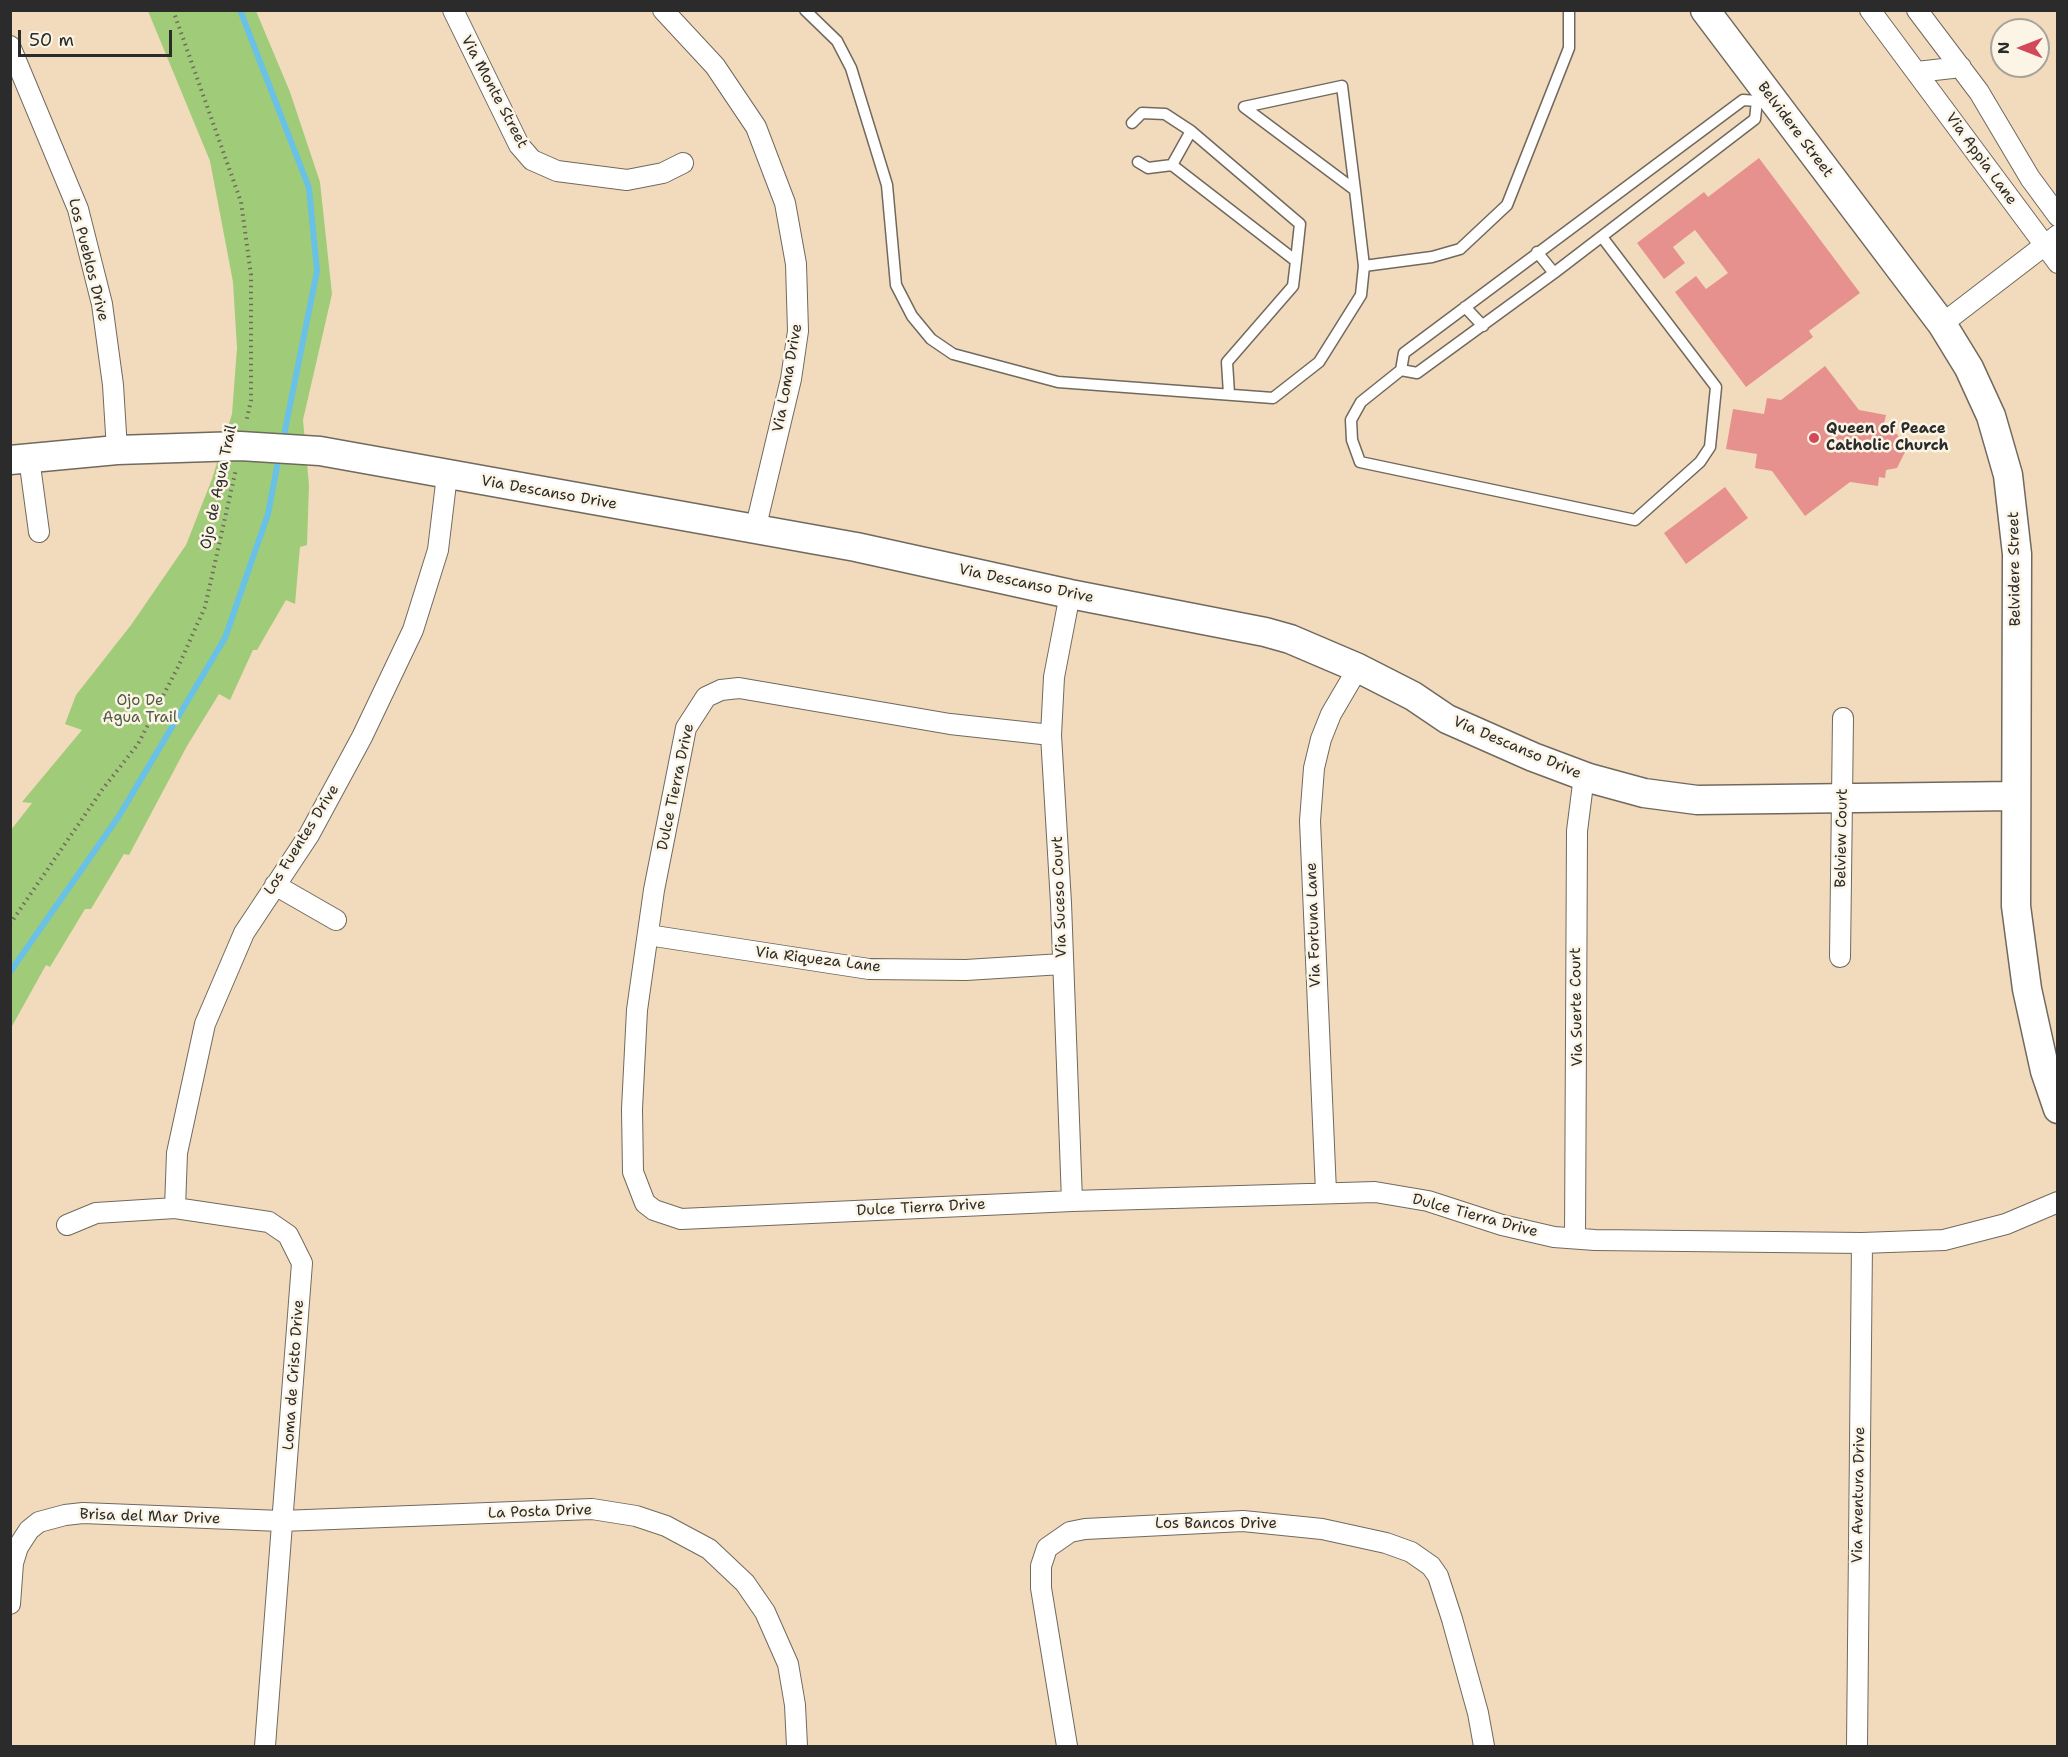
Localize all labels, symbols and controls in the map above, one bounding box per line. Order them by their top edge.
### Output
scale bar [21,18,176,56]
north arrow [1990,18,2050,78]
text: 50 m [29,28,74,52]
street label: Via Monte Street [457,33,531,151]
text: N [1993,42,2014,54]
street label: Belvidere Street [1753,79,1837,181]
street label: Via Appia Lane [1941,109,2021,209]
street label: Los Pueblos Drive [64,197,112,323]
street label: Via Loma Drive [770,322,806,434]
place label: Queen of Peace Catholic Church [1826,420,1949,455]
street label: Ojo de Agua Trail [197,423,241,551]
marker: Queen of Peace Catholic Church [1807,431,1821,445]
street label: Via Descanso Drive [480,472,618,514]
street label: Belvidere Street [2005,511,2025,627]
street label: Via Descanso Drive [957,561,1095,607]
park label: Ojo De Agua Trail [103,692,177,727]
street label: Via Descanso Drive [1450,713,1584,783]
street label: Dulce Tierra Drive [654,722,698,852]
street label: Los Fuentes Drive [261,781,343,899]
street label: Belview Court [1832,788,1852,888]
street label: Via Suceso Court [1049,836,1071,958]
street label: Via Fortuna Lane [1303,862,1325,988]
street label: Via Riqueza Lane [754,943,882,977]
street label: Via Suerte Court [1567,947,1587,1067]
street label: Dulce Tierra Drive [1410,1191,1540,1241]
street label: Dulce Tierra Drive [856,1196,986,1220]
street label: Loma de Cristo Drive [280,1299,308,1451]
street label: Via Aventura Drive [1849,1427,1869,1563]
street label: La Posta Drive [488,1501,592,1523]
street label: Brisa del Mar Drive [79,1506,221,1528]
street label: Los Bancos Drive [1155,1515,1277,1533]

